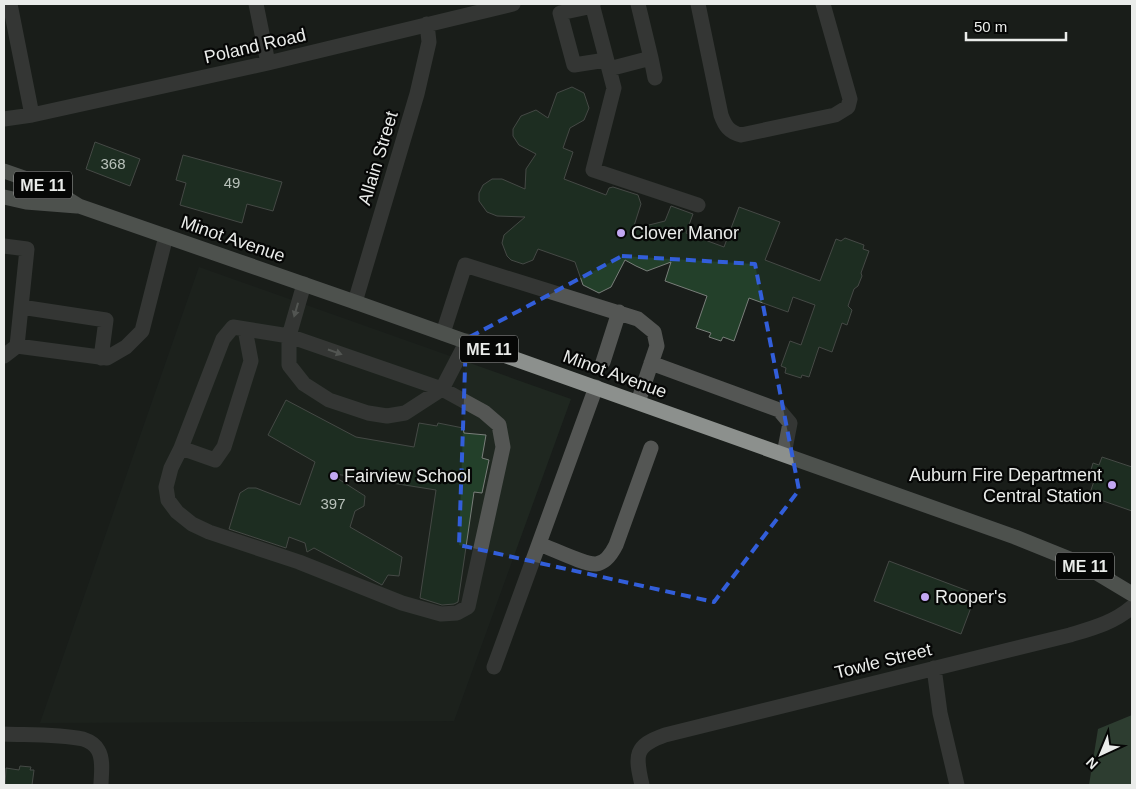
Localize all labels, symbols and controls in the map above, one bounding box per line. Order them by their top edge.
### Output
scale bar [966,10,1066,42]
text: 50 m [974,18,1007,35]
street label: Poland Road [202,25,308,67]
street label: Allain Street [354,109,402,207]
house number: 368 [100,155,126,172]
road number: ME 11 [14,172,72,198]
house number: 49 [224,174,240,191]
street label: Minot Avenue [178,212,288,266]
place label: Clover Manor [631,223,739,243]
marker: Clover Manor [615,227,627,239]
one-way arrow [292,302,300,317]
road number: ME 11 [460,336,518,362]
street label: Minot Avenue [560,346,670,402]
one-way arrow [327,349,342,356]
place label: Auburn Fire Department Central Station [909,465,1102,506]
place label: Fairview School [344,466,471,486]
marker: Fairview School [328,470,340,482]
marker: Auburn Fire Department Central Station [1106,479,1118,491]
house number: 397 [320,495,346,512]
road number: ME 11 [1056,552,1114,580]
place label: Rooper's [935,587,1006,607]
marker: Rooper's [919,591,931,603]
street label: Towle Street [833,639,933,683]
north arrow [1076,729,1126,779]
text: N [1083,754,1101,773]

